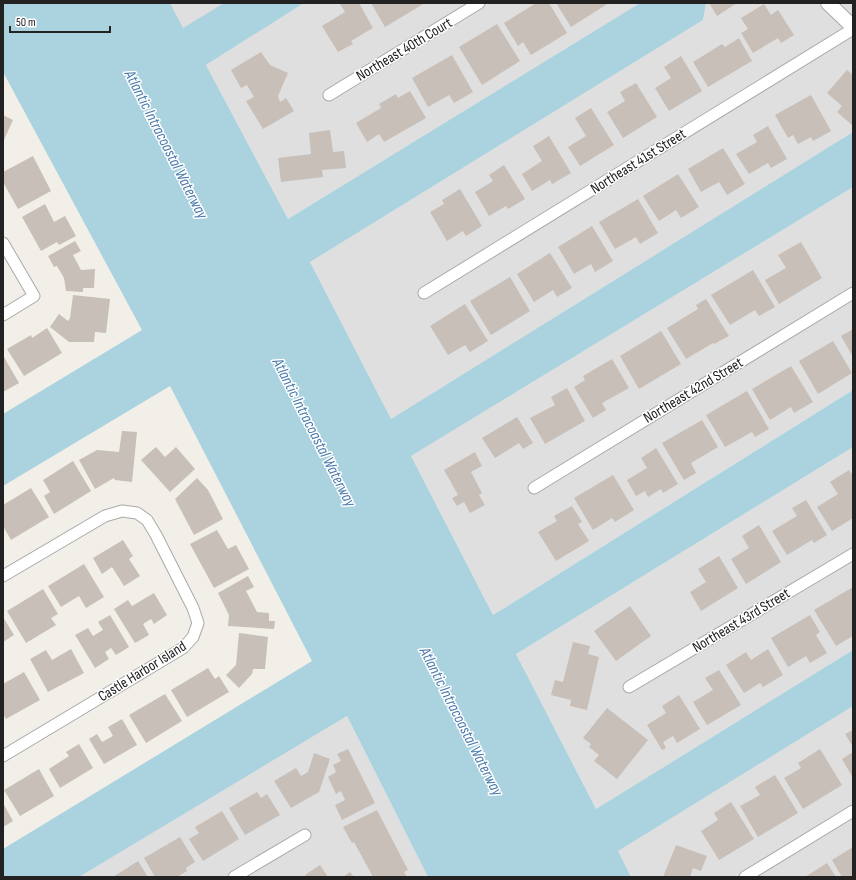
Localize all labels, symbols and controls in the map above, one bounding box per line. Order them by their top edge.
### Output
scale bar [10,8,110,34]
street label: Northeast 40th Court [353,13,456,86]
text: 50 m [16,15,36,30]
water label: Atlantic Intracoastal Waterway [119,66,212,223]
street label: Northeast 41st Street [587,124,690,198]
street label: Northeast 42nd Street [640,353,747,428]
water label: Atlantic Intracoastal Waterway [267,354,360,511]
street label: Northeast 43rd Street [689,584,794,657]
street label: Castle Harbor Island [95,637,190,706]
water label: Atlantic Intracoastal Waterway [414,643,507,800]

